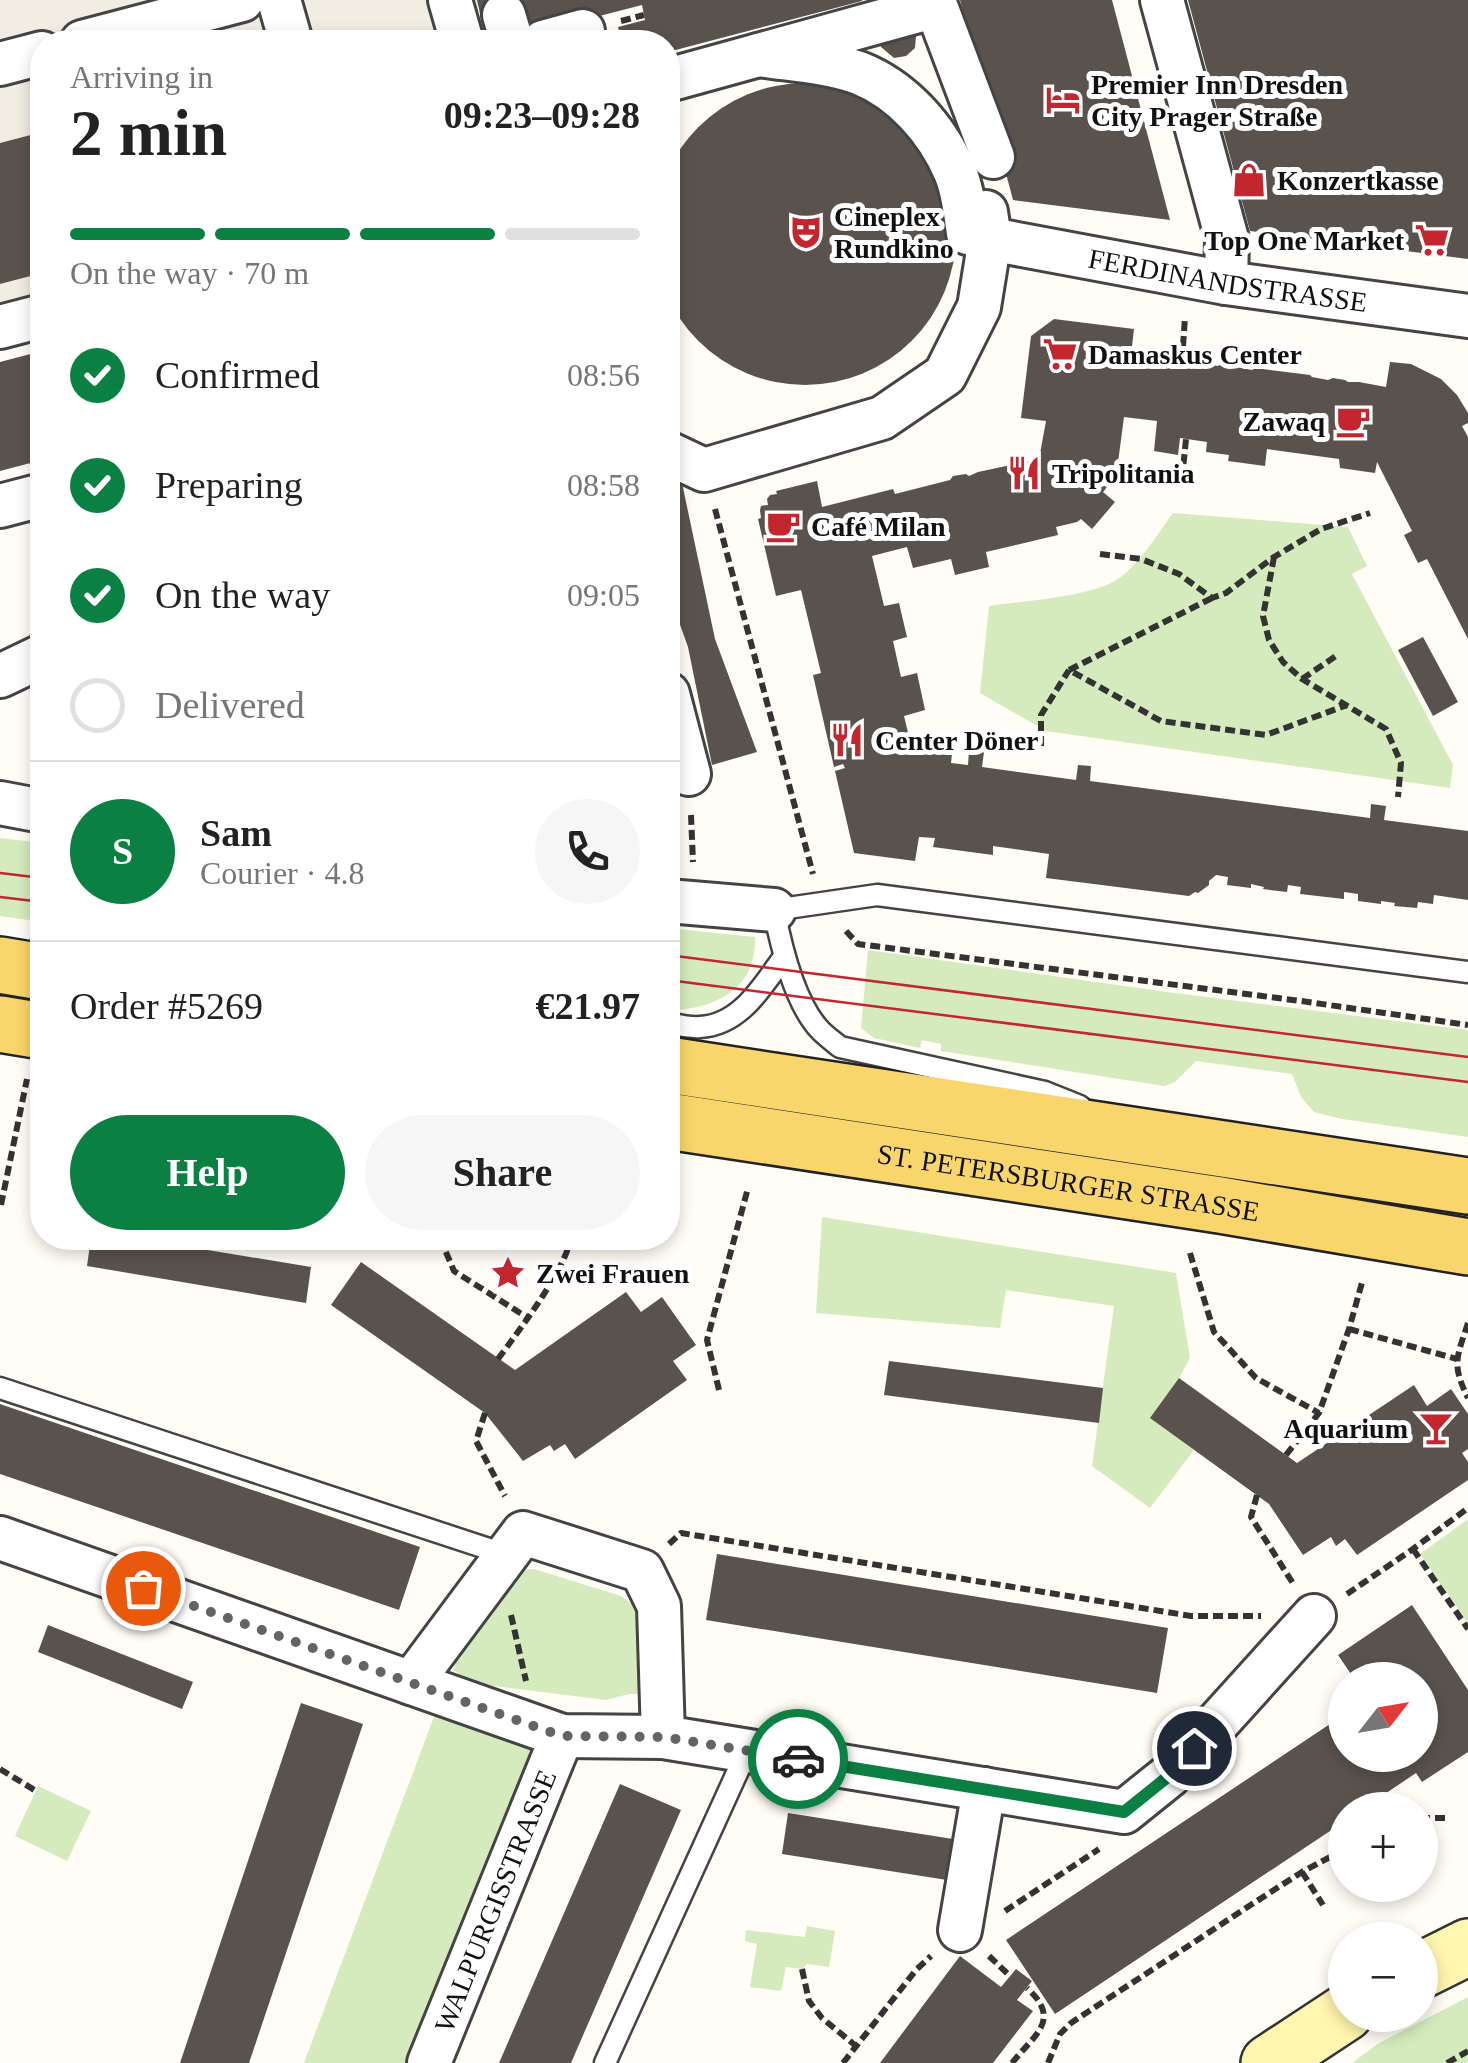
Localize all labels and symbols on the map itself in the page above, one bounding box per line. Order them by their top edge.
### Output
place label: Premier Inn Dresden City Prager Straße [1091,69,1343,132]
hotel icon: Premier Inn Dresden City Prager Straße [1044,81,1082,119]
shop icon: Konzertkasse [1230,161,1268,199]
place label: Konzertkasse [1277,165,1439,196]
place label: Cineplex Rundkino [834,201,954,264]
theatre icon: Cineplex Rundkino [787,213,825,251]
supermarket icon: Top One Market [1413,221,1451,259]
place label: Top One Market [1204,225,1405,256]
street label: FERDINANDSTRASSE [1086,242,1369,318]
supermarket icon: Damaskus Center [1041,335,1079,373]
place label: Damaskus Center [1088,339,1302,370]
cafe icon: Zawaq [1334,402,1372,440]
place label: Zawaq [1243,406,1325,437]
restaurant icon: Tripolitania [1005,454,1043,492]
place label: Tripolitania [1052,458,1195,489]
cafe icon: Café Milan [764,507,802,545]
place label: Café Milan [811,511,946,542]
restaurant icon: Center Döner [828,721,866,759]
place label: Center Döner [875,725,1039,756]
street label: ST. PETERSBURGER STRASSE [875,1138,1262,1227]
place icon: Zwei Frauen [489,1254,527,1292]
place label: Zwei Frauen [536,1258,690,1289]
bar icon: Aquarium [1417,1409,1455,1447]
place label: Aquarium [1284,1413,1408,1444]
pin [101,1546,186,1631]
north arrow [1328,1662,1438,1772]
pin [1152,1706,1237,1791]
courier [748,1709,848,1809]
street label: WALPURGISSTRASSE [428,1765,562,2037]

